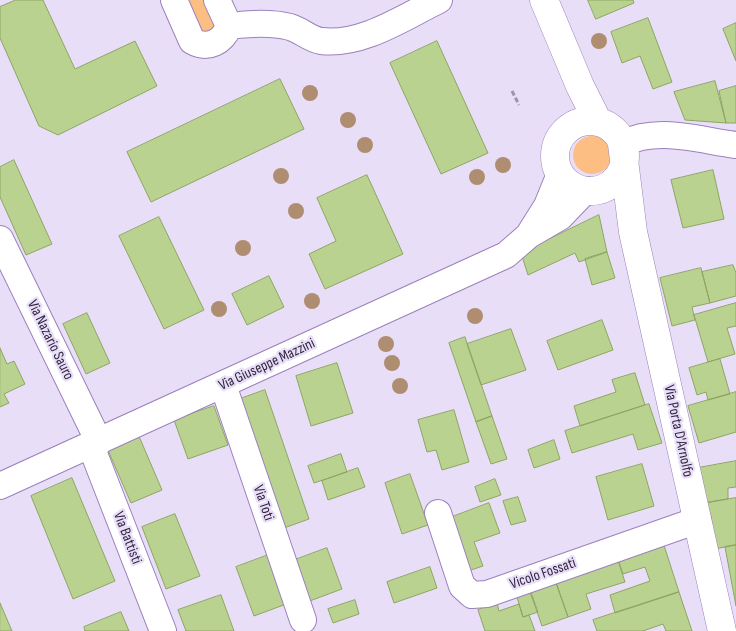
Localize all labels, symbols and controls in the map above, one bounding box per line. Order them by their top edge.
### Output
street label: Via Nazario Sauro [23,297,77,383]
street label: Via Giuseppe Mazzini [216,335,318,395]
street label: Via Porta D'Arnolfo [659,383,697,479]
street label: Via Toti [249,483,277,523]
street label: Via Battisti [109,509,145,567]
street label: Vicolo Fossati [508,554,578,594]

